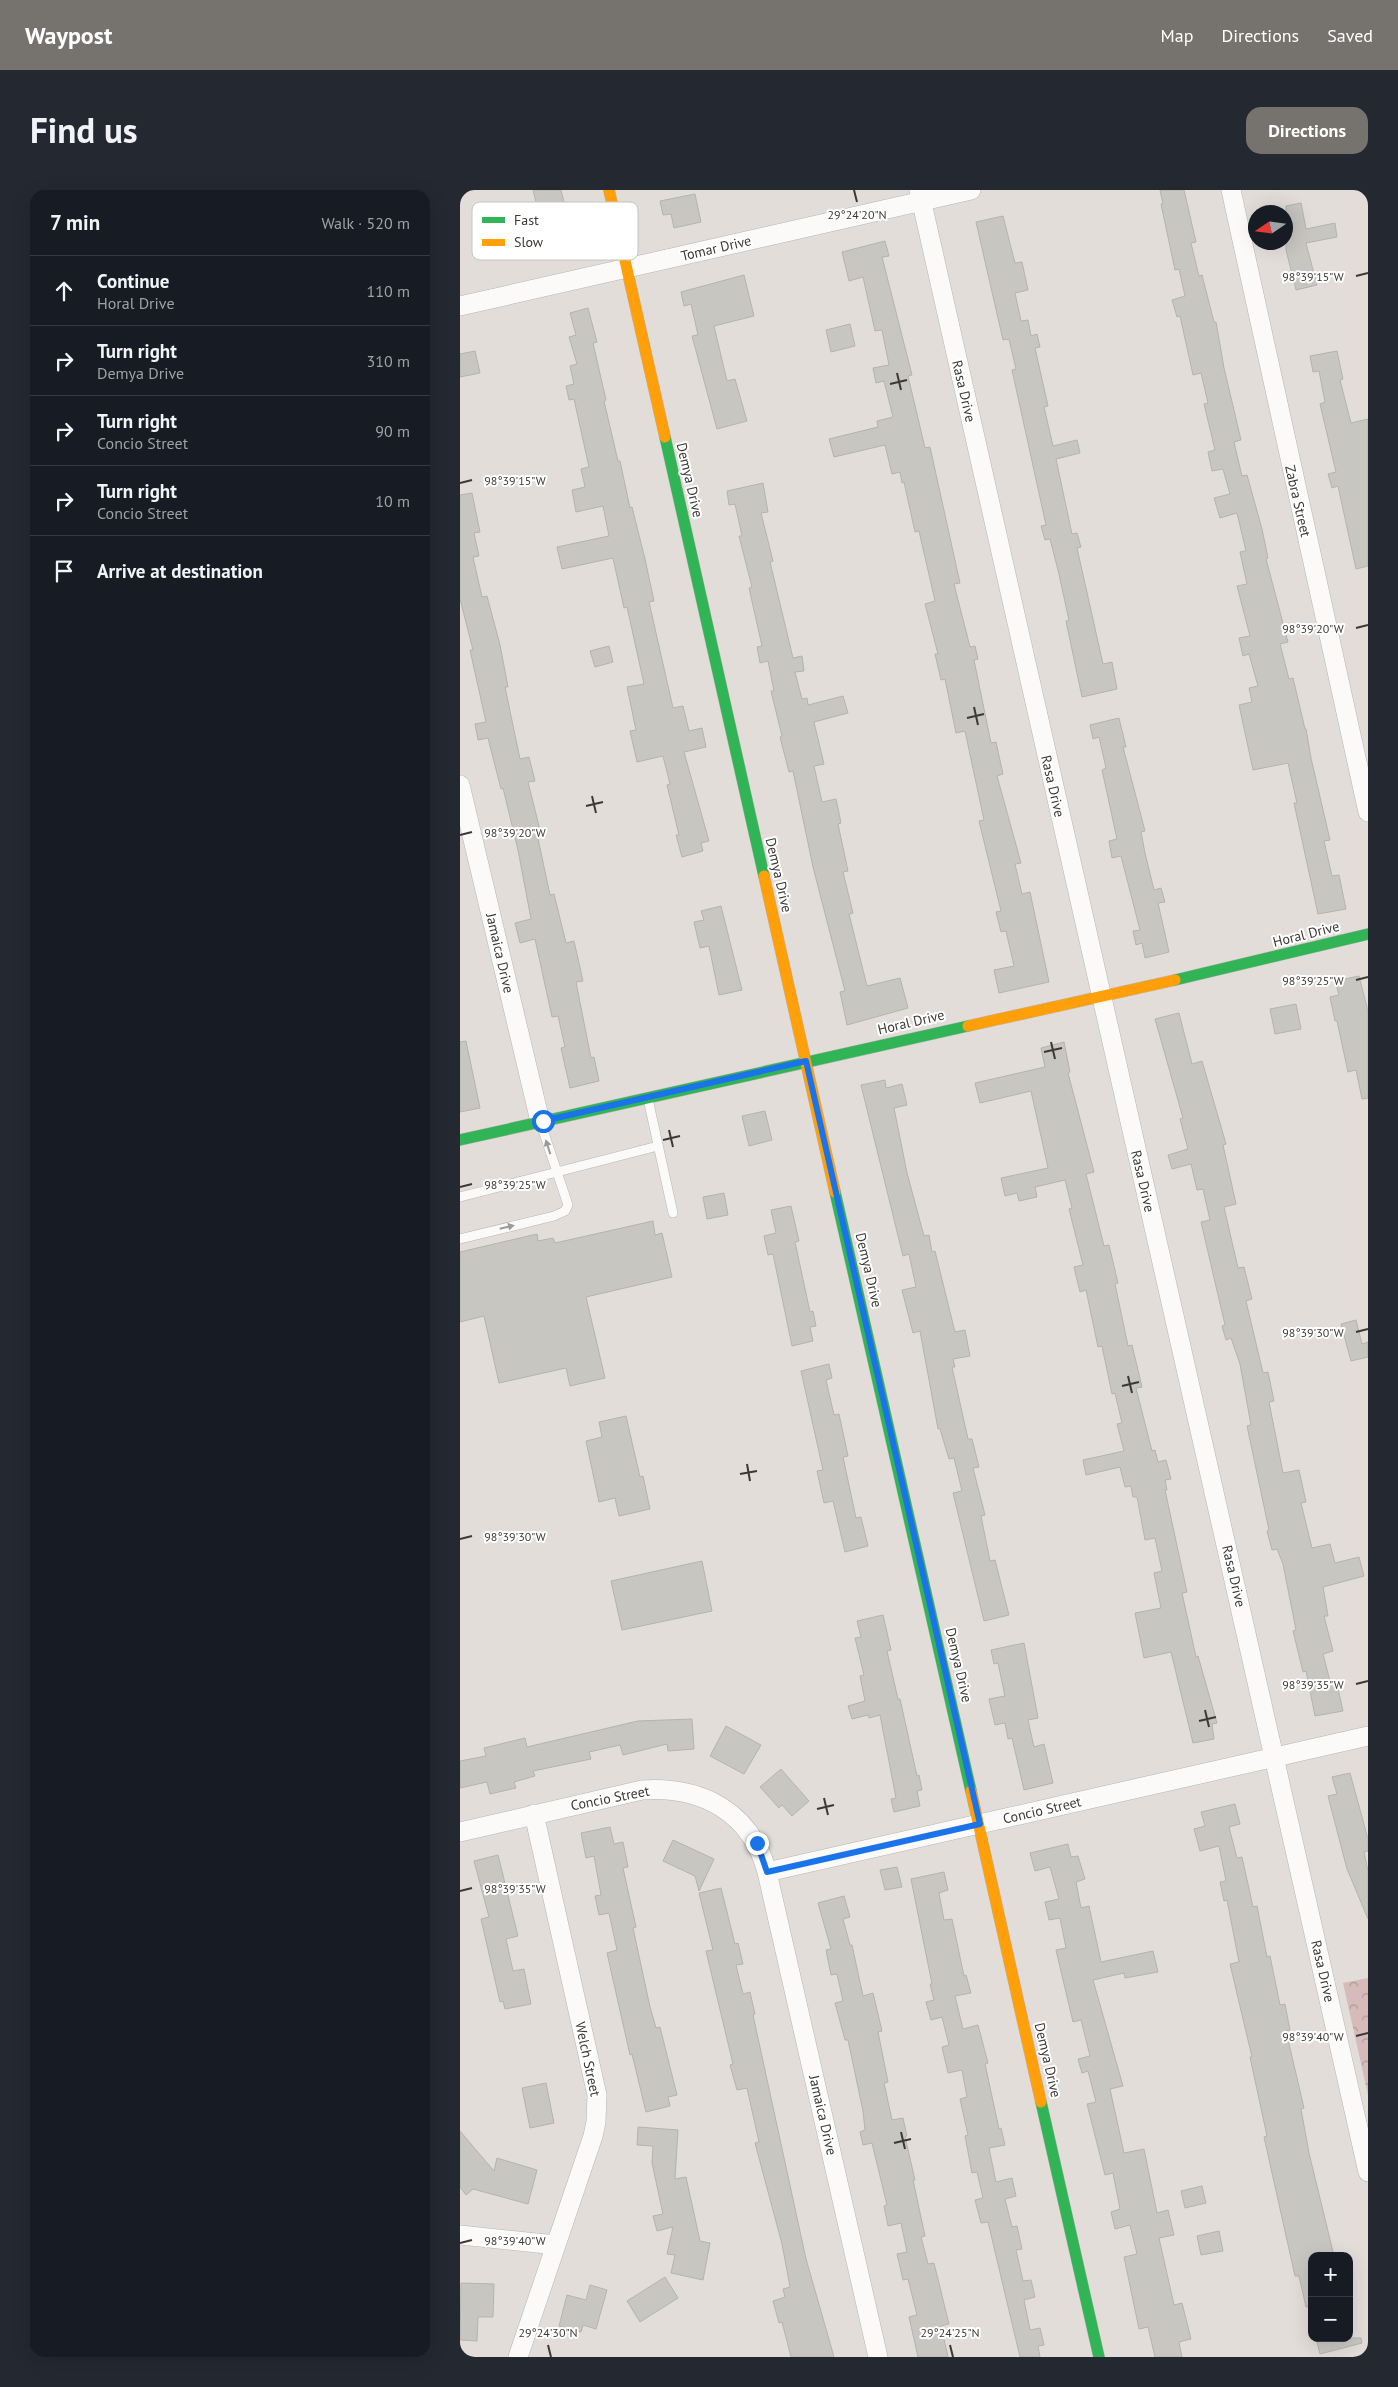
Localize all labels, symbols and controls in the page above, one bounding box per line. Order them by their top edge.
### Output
text: Waypost [25,20,112,51]
text: Map [1161,24,1193,47]
text: Directions [1221,24,1299,47]
text: Saved [1327,24,1373,47]
text: Find us [30,107,138,153]
button: Directions [1246,107,1368,154]
legend [472,202,638,260]
north arrow [1248,205,1293,250]
text: 29°24'20"N [827,207,887,222]
text: 7 min [50,209,100,236]
text: Fast [514,211,539,229]
text: Walk · 520 m [321,213,410,233]
street label: Tomar Drive [679,231,753,265]
text: Slow [514,233,544,251]
text: Continue [97,269,169,293]
text: 98°39'15"W [1282,269,1344,284]
icon: ahead [50,277,78,305]
text: 110 m [367,281,410,301]
text: Horal Drive [97,293,175,313]
text: Turn right [97,339,177,363]
icon: right [50,347,78,375]
text: 310 m [367,351,410,371]
street label: Rasa Drive [948,358,980,424]
text: Demya Drive [97,363,184,383]
text: Turn right [97,409,177,433]
icon: right [50,417,78,445]
text: 90 m [375,421,410,441]
text: Concio Street [97,433,188,453]
street label: Demya Drive [673,441,707,519]
street label: Zabra Street [1281,463,1315,539]
text: 98°39'15"W [484,473,546,488]
text: Turn right [97,479,177,503]
icon: right [50,487,78,515]
text: 10 m [375,491,410,511]
text: Concio Street [97,503,188,523]
icon: arrive [50,557,78,585]
text: Arrive at destination [97,559,263,583]
text: 98°39'20"W [1282,621,1344,636]
street label: Rasa Drive [1037,753,1069,819]
text: 98°39'20"W [484,825,546,840]
street label: Demya Drive [762,836,796,914]
street label: Jamaica Drive [482,910,518,995]
street label: Horal Drive [1271,917,1341,951]
text: 98°39'25"W [1282,973,1344,988]
street label: Horal Drive [876,1006,946,1038]
route start [532,1110,555,1133]
one-way arrow [544,1139,552,1154]
street label: Rasa Drive [1127,1148,1159,1214]
text: 98°39'25"W [484,1177,546,1192]
one-way arrow [500,1223,515,1231]
street label: Demya Drive [852,1231,886,1309]
text: 98°39'30"W [1282,1325,1344,1340]
text: 98°39'30"W [484,1529,546,1544]
street label: Rasa Drive [1218,1543,1250,1609]
street label: Demya Drive [942,1626,976,1704]
text: 98°39'35"W [1282,1677,1344,1692]
street label: Concio Street [569,1782,651,1814]
street label: Concio Street [1001,1792,1083,1828]
route end [746,1832,769,1855]
text: 98°39'35"W [484,1881,546,1896]
street label: Rasa Drive [1307,1938,1339,2004]
street label: Welch Street [571,2020,605,2098]
street label: Demya Drive [1031,2021,1065,2099]
text: 98°39'40"W [1282,2029,1344,2044]
street label: Jamaica Drive [805,2072,841,2157]
text: 98°39'40"W [484,2233,546,2248]
map controls [1308,2252,1353,2342]
button: + [1308,2252,1353,2297]
button: − [1308,2297,1353,2342]
text: 29°24'30"N [518,2325,578,2340]
text: 29°24'25"N [920,2325,980,2340]

